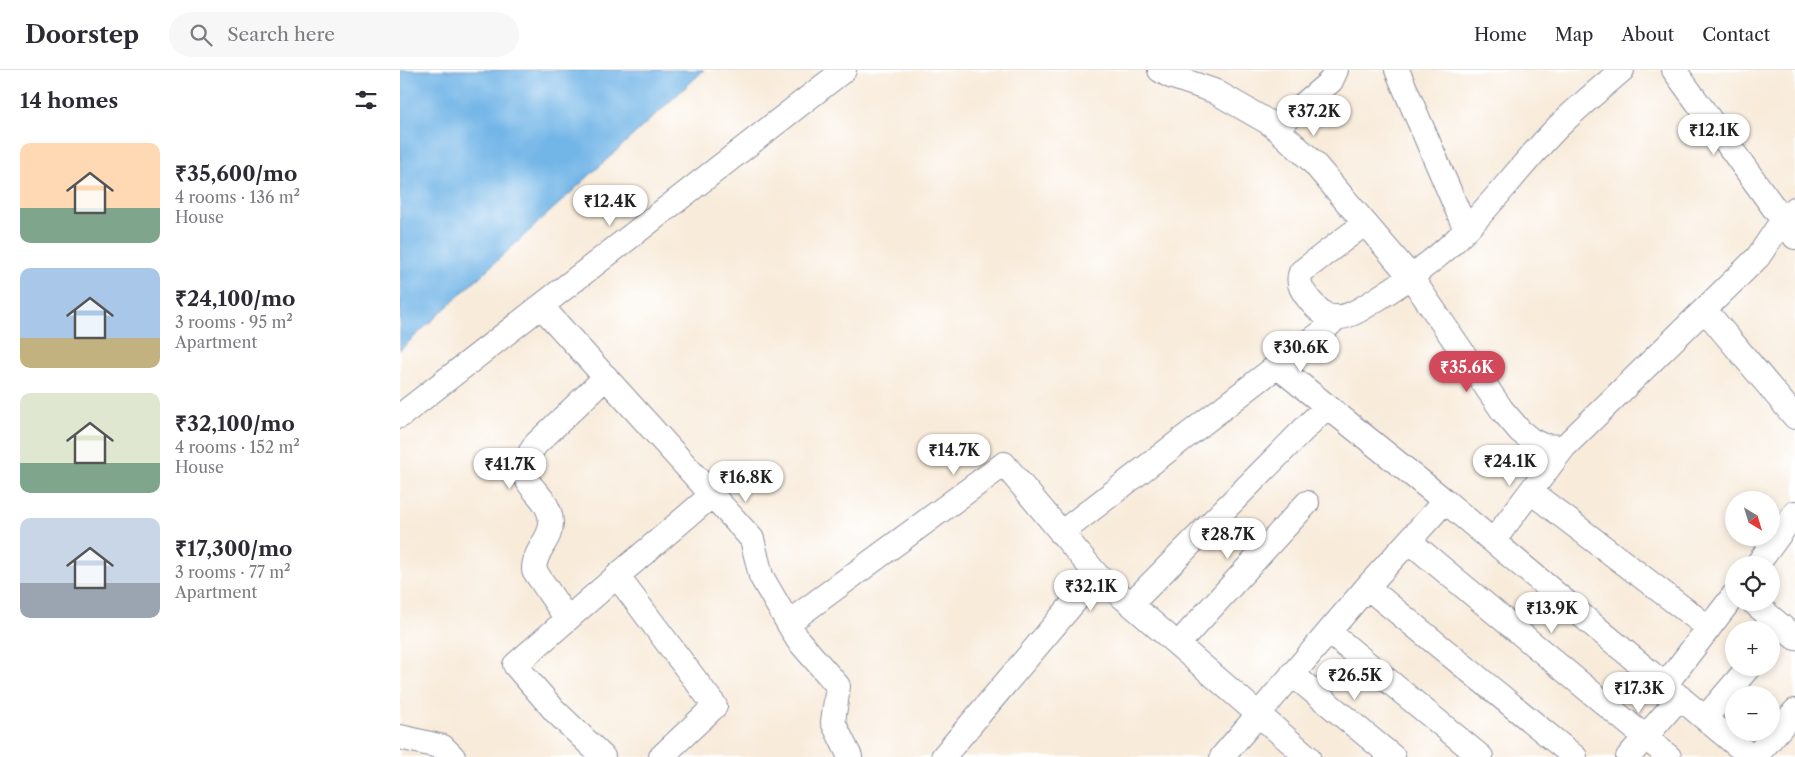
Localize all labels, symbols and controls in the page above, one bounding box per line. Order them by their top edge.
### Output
search box [169,12,519,57]
text: Doorstep [25,20,139,49]
icon: search [187,21,215,49]
text: Search here [227,23,335,46]
text: Home [1474,24,1527,46]
text: Map [1555,24,1593,46]
text: About [1621,24,1674,46]
text: Contact [1702,24,1770,46]
icon: filters [352,86,380,114]
text: 14 homes [20,88,118,113]
pin: ₹37.2K [1273,94,1355,137]
text: ₹37.2K [1288,101,1340,121]
pin: ₹12.1K [1673,114,1755,156]
text: ₹12.1K [1689,120,1739,140]
text: ₹35,600/mo [175,161,297,186]
icon: home [60,163,120,223]
pin: ₹12.4K [569,184,651,227]
text: 4 rooms · 136 m² [175,187,300,207]
text: ₹12.4K [584,191,636,211]
text: House [175,207,224,227]
text: ₹24,100/mo [175,286,295,311]
icon: home [60,288,120,348]
text: 3 rooms · 95 m² [175,312,293,332]
pin: ₹30.6K [1260,330,1342,373]
text: Apartment [175,332,257,352]
text: ₹30.6K [1274,337,1328,357]
pin: ₹35.6K [1426,350,1508,393]
text: ₹35.6K [1440,357,1494,377]
text: ₹32,100/mo [175,411,295,436]
icon: home [60,413,120,473]
pin: ₹14.7K [913,434,995,476]
text: 4 rooms · 152 m² [175,437,300,457]
text: ₹14.7K [928,440,980,460]
pin: ₹24.1K [1469,444,1551,487]
pin: ₹41.7K [469,448,551,490]
text: ₹24.1K [1484,451,1536,471]
text: ₹41.7K [484,454,536,474]
text: House [175,457,224,477]
pin: ₹16.8K [705,460,787,503]
text: ₹16.8K [720,467,772,487]
north arrow [1725,491,1780,546]
map controls [1725,491,1780,741]
pin: ₹28.7K [1187,518,1269,560]
text: ₹28.7K [1201,524,1255,544]
text: ₹17,300/mo [175,536,292,561]
icon: home [60,538,120,598]
button: locate [1725,556,1780,611]
text: 3 rooms · 77 m² [175,562,291,582]
pin: ₹32.1K [1050,570,1132,612]
text: ₹32.1K [1065,576,1117,596]
text: Apartment [175,582,257,602]
pin: ₹13.9K [1511,592,1593,634]
text: ₹13.9K [1526,598,1578,618]
button: + [1725,621,1780,676]
pin: ₹26.5K [1314,658,1396,701]
text: ₹26.5K [1328,665,1382,685]
pin: ₹17.3K [1598,672,1680,714]
text: ₹17.3K [1614,678,1664,698]
button: − [1725,686,1780,741]

